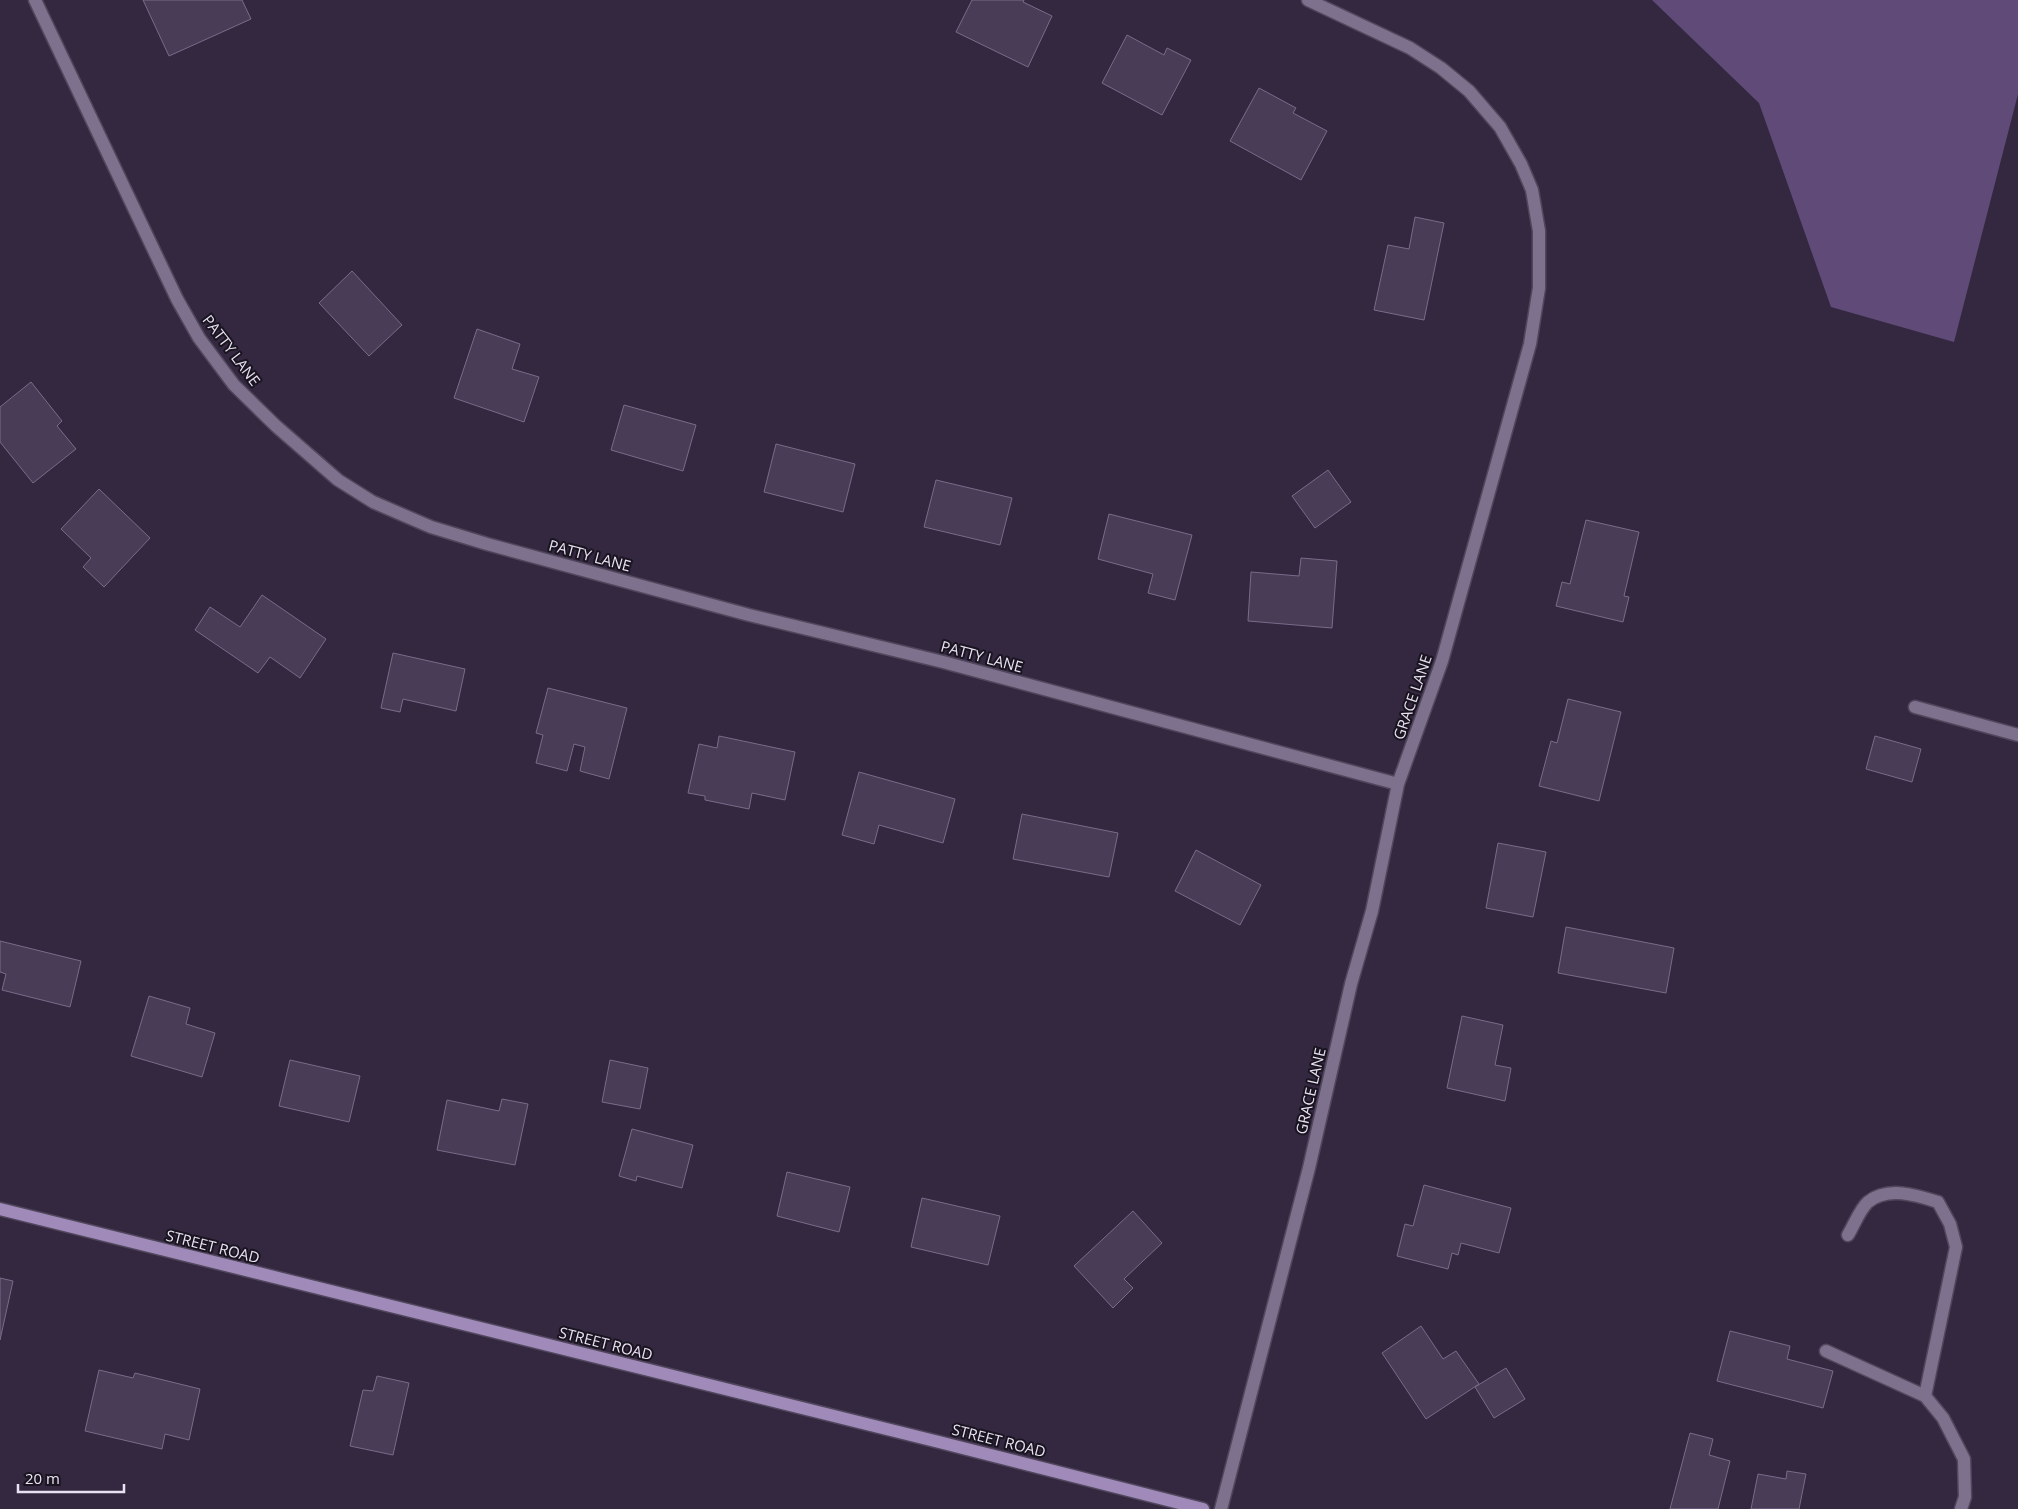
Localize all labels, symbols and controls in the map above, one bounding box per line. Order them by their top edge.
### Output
street label: PATTY LANE [199,310,265,390]
street label: PATTY LANE [547,534,633,576]
street label: PATTY LANE [939,635,1025,677]
street label: GRACE LANE [1388,652,1436,742]
street label: GRACE LANE [1290,1046,1330,1136]
street label: STREET ROAD [164,1225,262,1267]
street label: STREET ROAD [557,1322,655,1364]
street label: STREET ROAD [950,1419,1048,1461]
scale bar [18,1462,124,1494]
text: 20 m [25,1468,60,1488]

